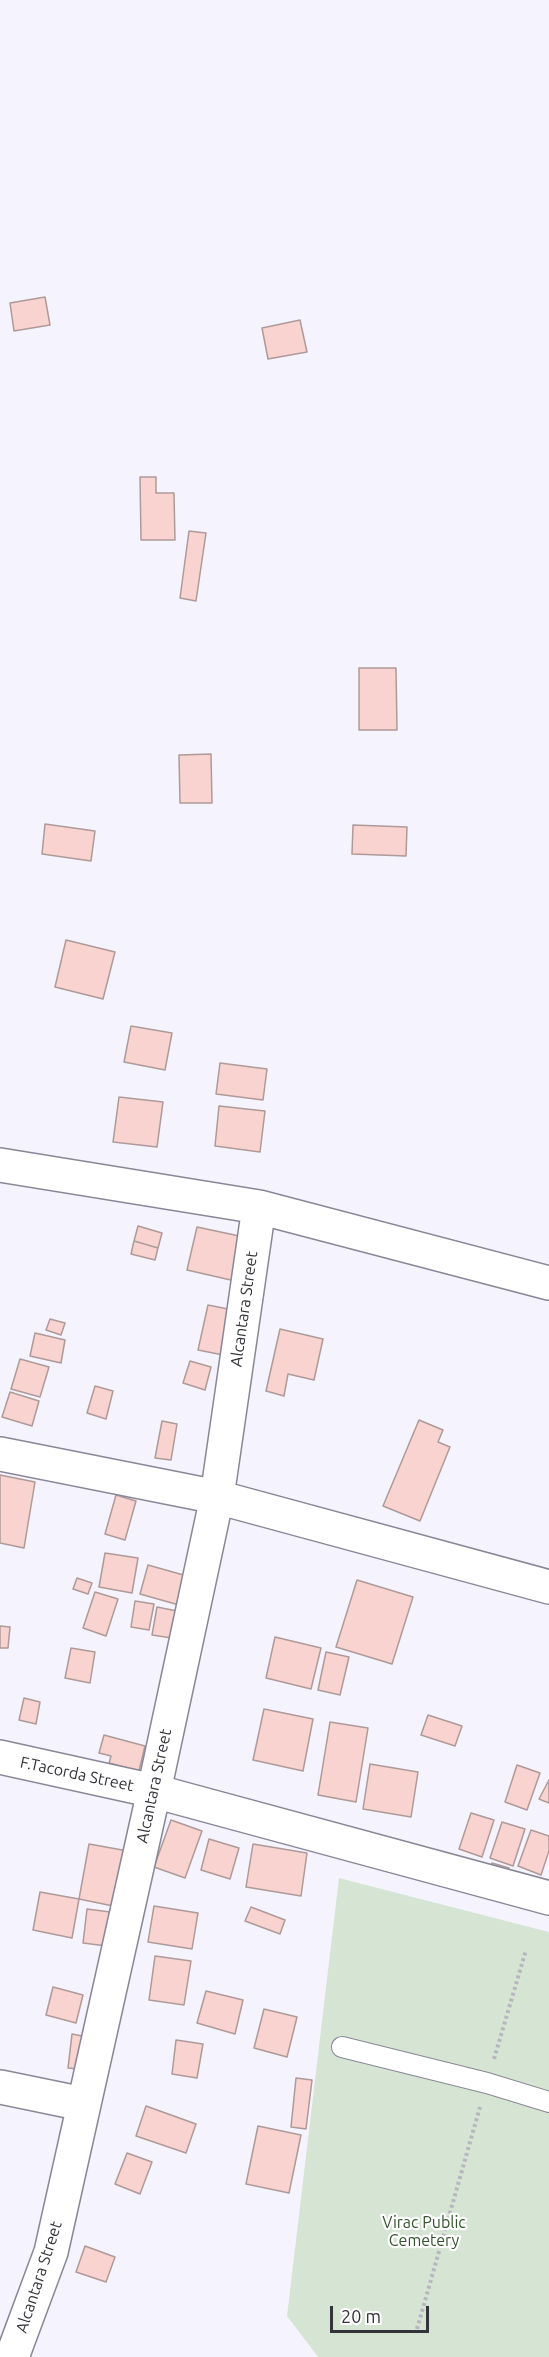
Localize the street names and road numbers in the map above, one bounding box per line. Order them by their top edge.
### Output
street label: Alcantara Street [226,1250,262,1368]
street label: Alcantara Street [133,1727,175,1845]
street label: F.Tacorda Street [18,1753,136,1795]
street label: Alcantara Street [12,2219,66,2335]

